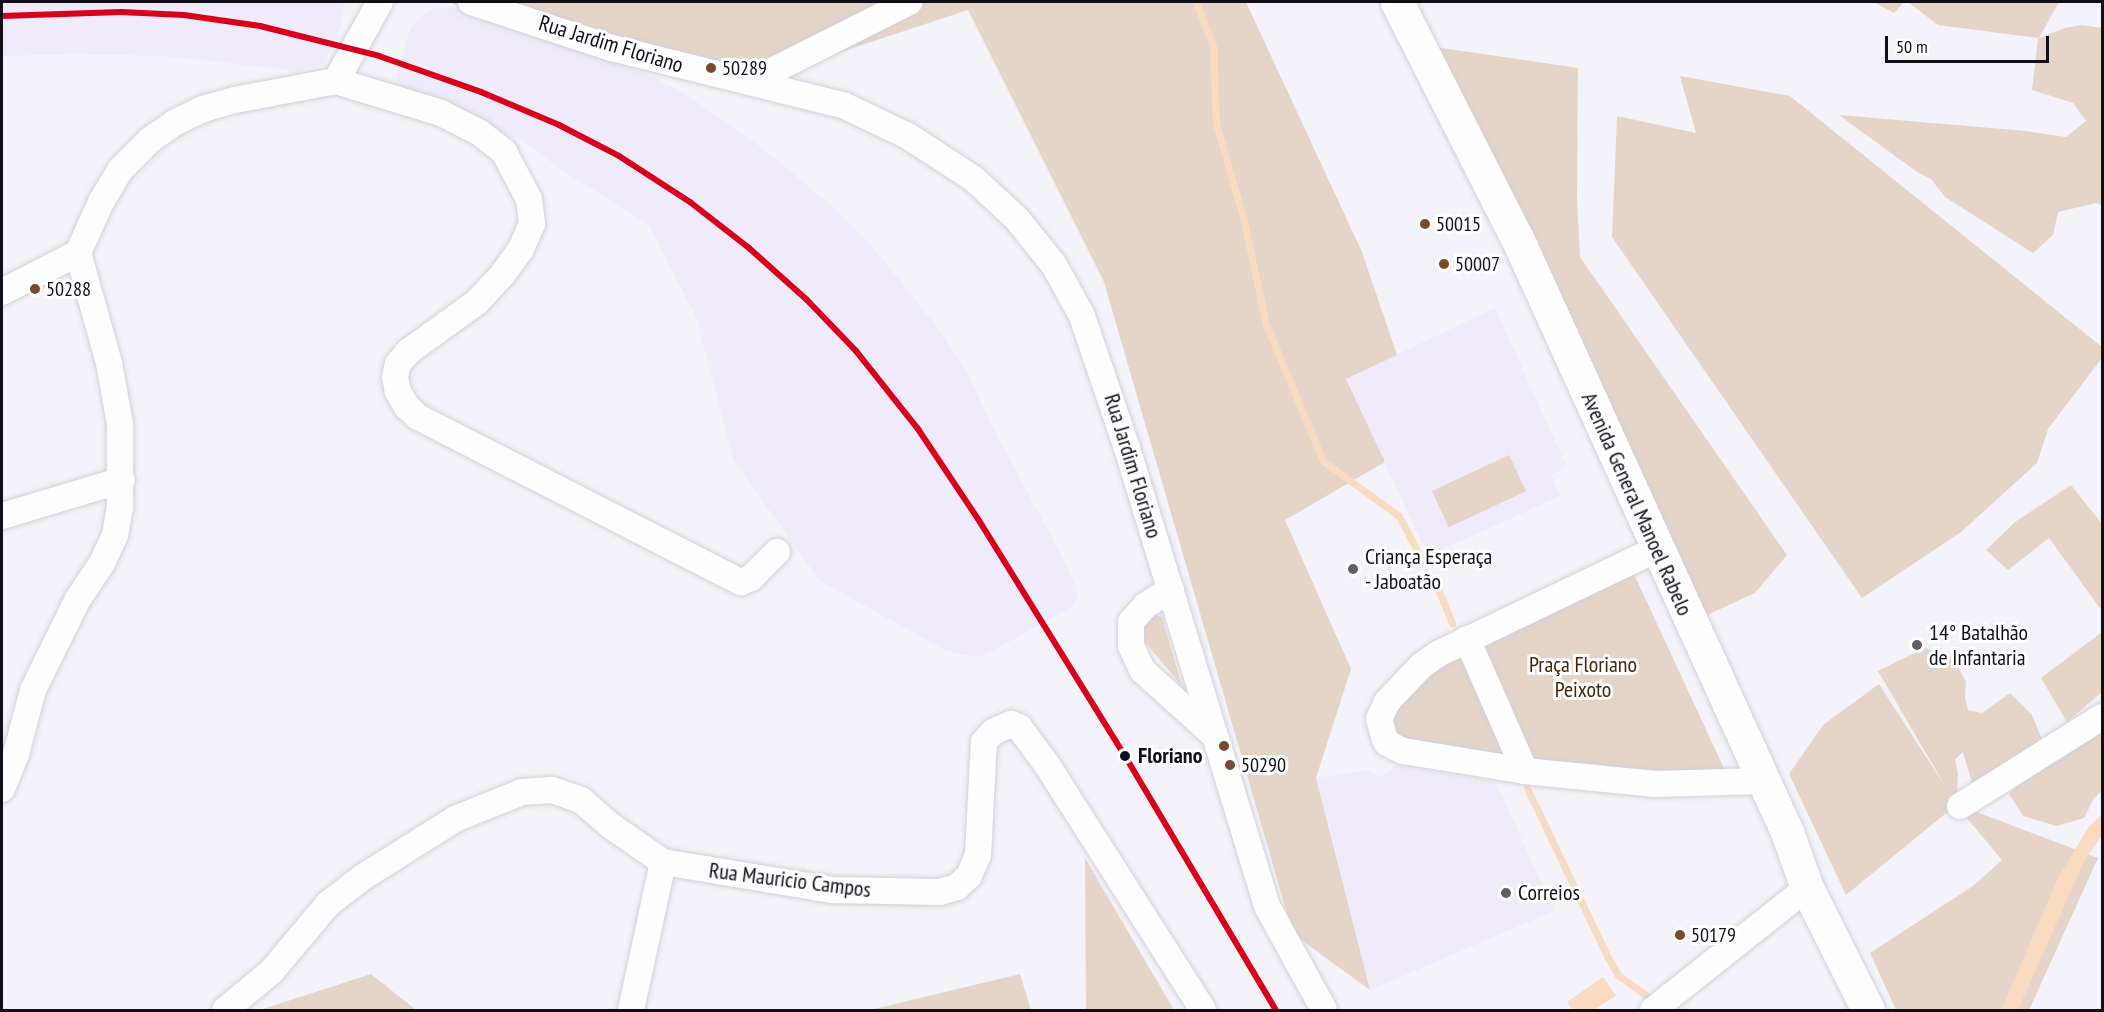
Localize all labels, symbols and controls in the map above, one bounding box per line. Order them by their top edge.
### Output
street label: Rua Jardim Floriano [536,10,686,78]
scale bar [1888,24,2052,62]
text: 50 m [1896,35,1928,58]
place label: 50289 [722,56,767,80]
marker: 50289 [705,62,717,74]
place label: 50015 [1436,212,1481,236]
marker: 50015 [1419,218,1431,230]
place label: 50007 [1455,252,1500,276]
marker: 50007 [1438,258,1450,270]
place label: 50288 [46,277,91,301]
marker: 50288 [29,283,41,295]
street label: Avenida General Manoel Rabelo [1576,388,1698,620]
street label: Rua Jardim Floriano [1099,391,1167,541]
place label: Criança Esperaça - Jaboatão [1365,543,1492,594]
marker: Criança Esperaça - Jaboatão [1346,562,1360,576]
place label: 14° Batalhão de Infantaria [1929,619,2028,670]
marker: 14° Batalhão de Infantaria [1910,638,1924,652]
park label: Praça Floriano Peixoto [1529,651,1637,702]
unlabelled marker [1218,740,1230,752]
place label: Floriano [1138,743,1203,769]
marker: Floriano [1116,747,1134,765]
place label: 50290 [1241,753,1286,777]
marker: 50290 [1224,759,1236,771]
street label: Rua Mauricio Campos [708,857,872,903]
place label: Correios [1518,880,1580,906]
marker: Correios [1499,886,1513,900]
place label: 50179 [1691,923,1736,947]
marker: 50179 [1674,929,1686,941]

